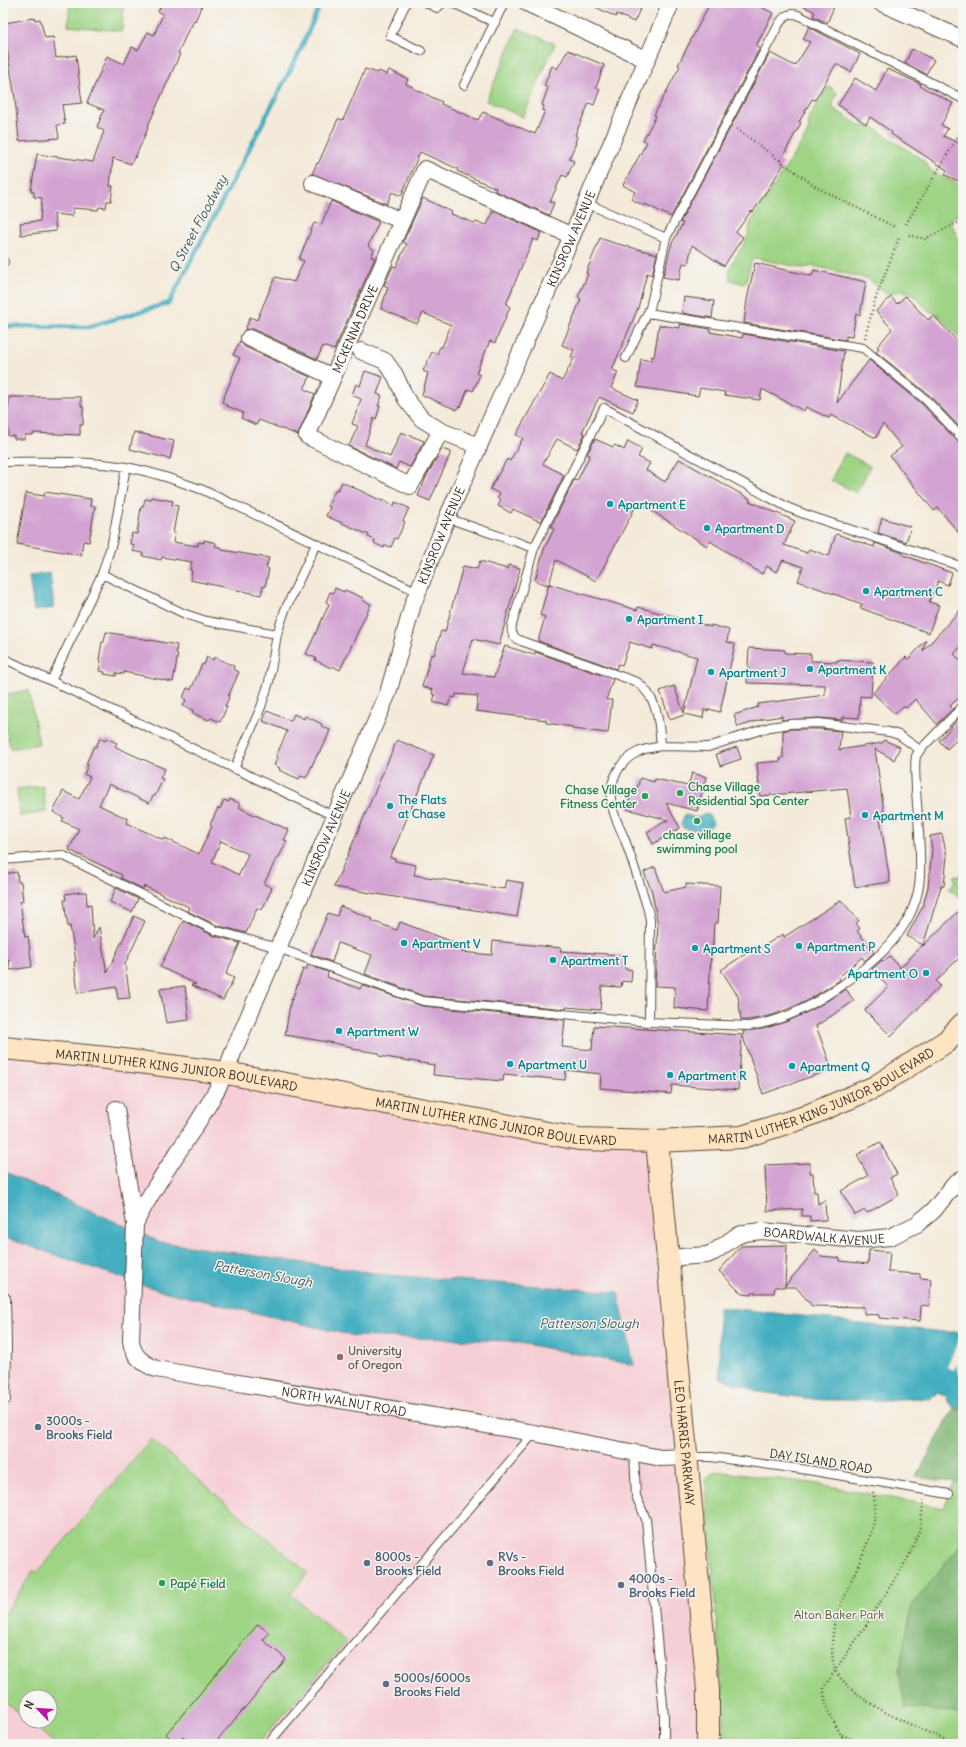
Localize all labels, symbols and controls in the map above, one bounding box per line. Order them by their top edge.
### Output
water label: Q Street Floodway [165,171,232,276]
street label: KINSROW AVENUE [543,188,598,289]
street label: MCKENNA DRIVE [328,282,381,375]
street label: KINSROW AVENUE [414,484,467,586]
place label: Apartment E [618,497,686,513]
marker: Apartment E [605,499,615,509]
place label: Apartment D [715,521,785,537]
marker: Apartment D [702,523,712,533]
place label: Apartment C [874,584,943,600]
marker: Apartment C [861,586,871,596]
place label: Apartment I [637,612,704,628]
marker: Apartment I [624,614,634,624]
place label: Apartment K [818,662,887,678]
marker: Apartment K [805,664,815,674]
place label: Apartment J [719,665,787,681]
marker: Apartment J [706,667,716,677]
place label: Chase Village Residential Spa Center [688,779,809,809]
place label: Chase Village Fitness Center [560,782,638,811]
street label: KINSROW AVENUE [298,787,353,888]
marker: Chase Village Residential Spa Center [675,788,685,798]
marker: Chase Village Fitness Center [640,791,650,801]
place label: The Flats at Chase [398,792,447,821]
marker: The Flats at Chase [385,801,395,811]
place label: Apartment M [873,808,944,824]
marker: Apartment M [860,810,870,820]
marker: chase village swimming pool [692,816,702,826]
place label: chase village swimming pool [657,827,738,857]
place label: Apartment V [412,936,481,952]
marker: Apartment V [399,938,409,948]
place label: Apartment P [807,939,876,955]
place label: Apartment S [703,941,771,957]
marker: Apartment P [794,941,804,951]
marker: Apartment S [690,943,700,953]
place label: Apartment T [561,953,629,969]
marker: Apartment T [548,955,558,965]
place label: Apartment O [848,966,918,982]
marker: Apartment O [921,968,931,978]
place label: Apartment W [347,1024,419,1040]
marker: Apartment W [334,1026,344,1036]
street label: MARTIN LUTHER KING JUNIOR BOULEVARD [708,1044,937,1146]
street label: MARTIN LUTHER KING JUNIOR BOULEVARD [55,1046,299,1094]
place label: Apartment U [518,1057,587,1073]
marker: Apartment U [505,1059,515,1069]
place label: Apartment Q [800,1059,870,1075]
marker: Apartment Q [787,1061,797,1071]
place label: Apartment R [678,1068,747,1084]
marker: Apartment R [665,1070,675,1080]
street label: MARTIN LUTHER KING JUNIOR BOULEVARD [374,1094,617,1147]
street label: BOARDWALK AVENUE [763,1224,885,1248]
water label: Patterson Slough [213,1257,314,1291]
water label: Patterson Slough [539,1315,639,1332]
place label: University of Oregon [348,1343,402,1373]
marker: University of Oregon [335,1352,345,1362]
street label: LEO HARRIS PARKWAY [672,1379,698,1507]
street label: NORTH WALNUT ROAD [281,1383,408,1419]
place label: 3000s - Brooks Field [46,1413,112,1442]
marker: 3000s - Brooks Field [33,1422,43,1432]
street label: DAY ISLAND ROAD [768,1445,874,1477]
place label: 8000s - Brooks Field [375,1549,441,1578]
place label: RVs - Brooks Field [498,1549,564,1578]
marker: 8000s - Brooks Field [362,1558,372,1568]
marker: RVs - Brooks Field [485,1558,495,1568]
place label: 4000s - Brooks Field [629,1571,695,1600]
place label: Papé Field [170,1576,226,1592]
marker: Papé Field [157,1578,167,1588]
marker: 4000s - Brooks Field [616,1580,626,1590]
park label: Alton Baker Park [794,1607,884,1622]
place label: 5000s/6000s Brooks Field [394,1670,471,1699]
marker: 5000s/6000s Brooks Field [381,1679,391,1689]
north arrow [18,1689,58,1729]
text: N [21,1698,37,1711]

